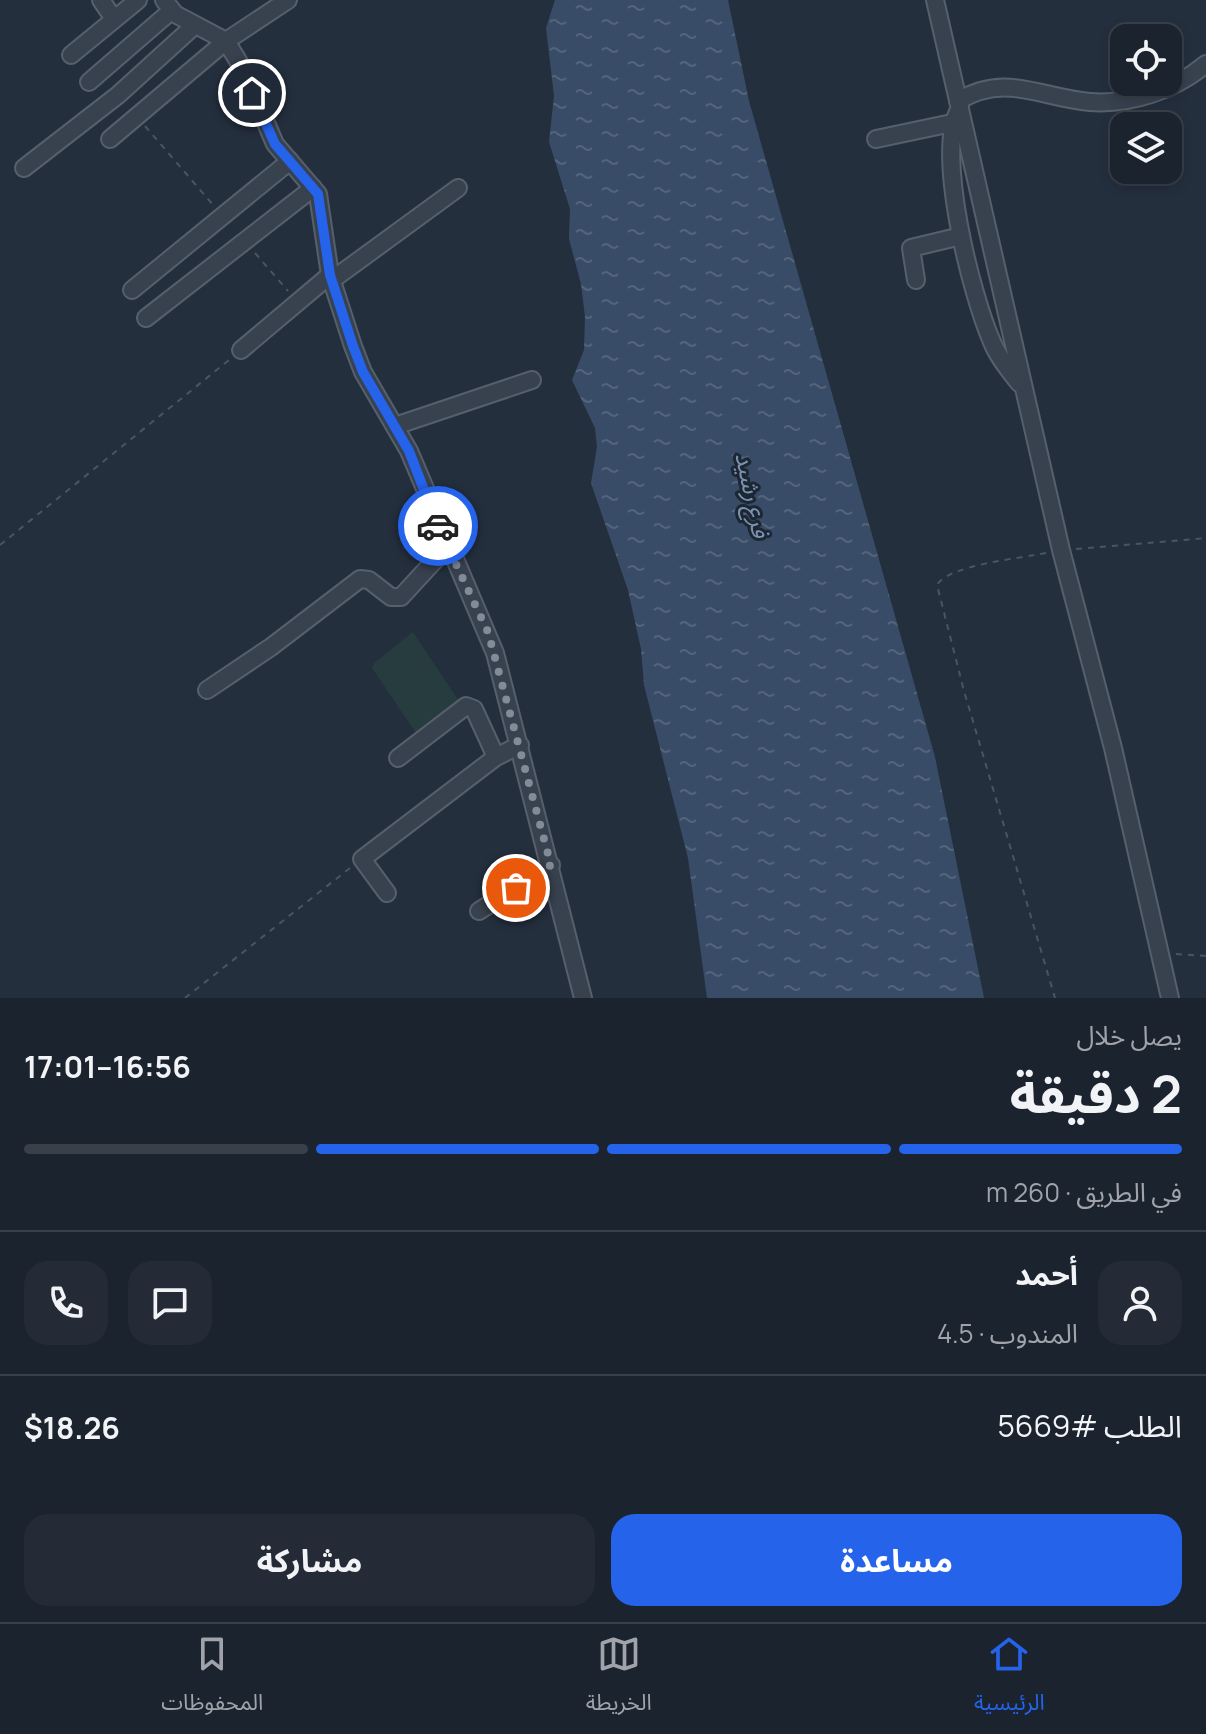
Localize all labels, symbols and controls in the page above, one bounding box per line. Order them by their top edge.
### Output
map controls [1110,24,1182,184]
button: locate [1110,24,1182,96]
pin [218,59,286,127]
icon: home [230,71,274,115]
button: layers [1110,112,1182,184]
water label: فرع رشيد [725,449,779,542]
courier [398,486,478,566]
icon: car [416,504,460,548]
pin [482,854,550,922]
icon: bag [494,866,538,910]
text: يصل خلال [1076,1017,1182,1053]
text: 16:56–17:01 [24,1046,191,1087]
text: 2 دقيقة [1010,1058,1182,1129]
text: في الطريق · 260 m [986,1174,1182,1210]
text: أحمد [1015,1253,1078,1294]
button: phone [24,1261,108,1345]
button: chat [128,1261,212,1345]
button: person [1098,1261,1182,1345]
text: المندوب · 4.5 [937,1315,1078,1351]
text: الطلب #5669 [997,1405,1182,1446]
text: $18.26 [24,1407,120,1448]
button: مشاركة [24,1514,595,1606]
button: مساعدة [611,1514,1182,1606]
tab: المحفوظات [161,1632,263,1726]
tab: الخريطة [586,1632,652,1726]
tab: الرئيسية [974,1632,1045,1726]

